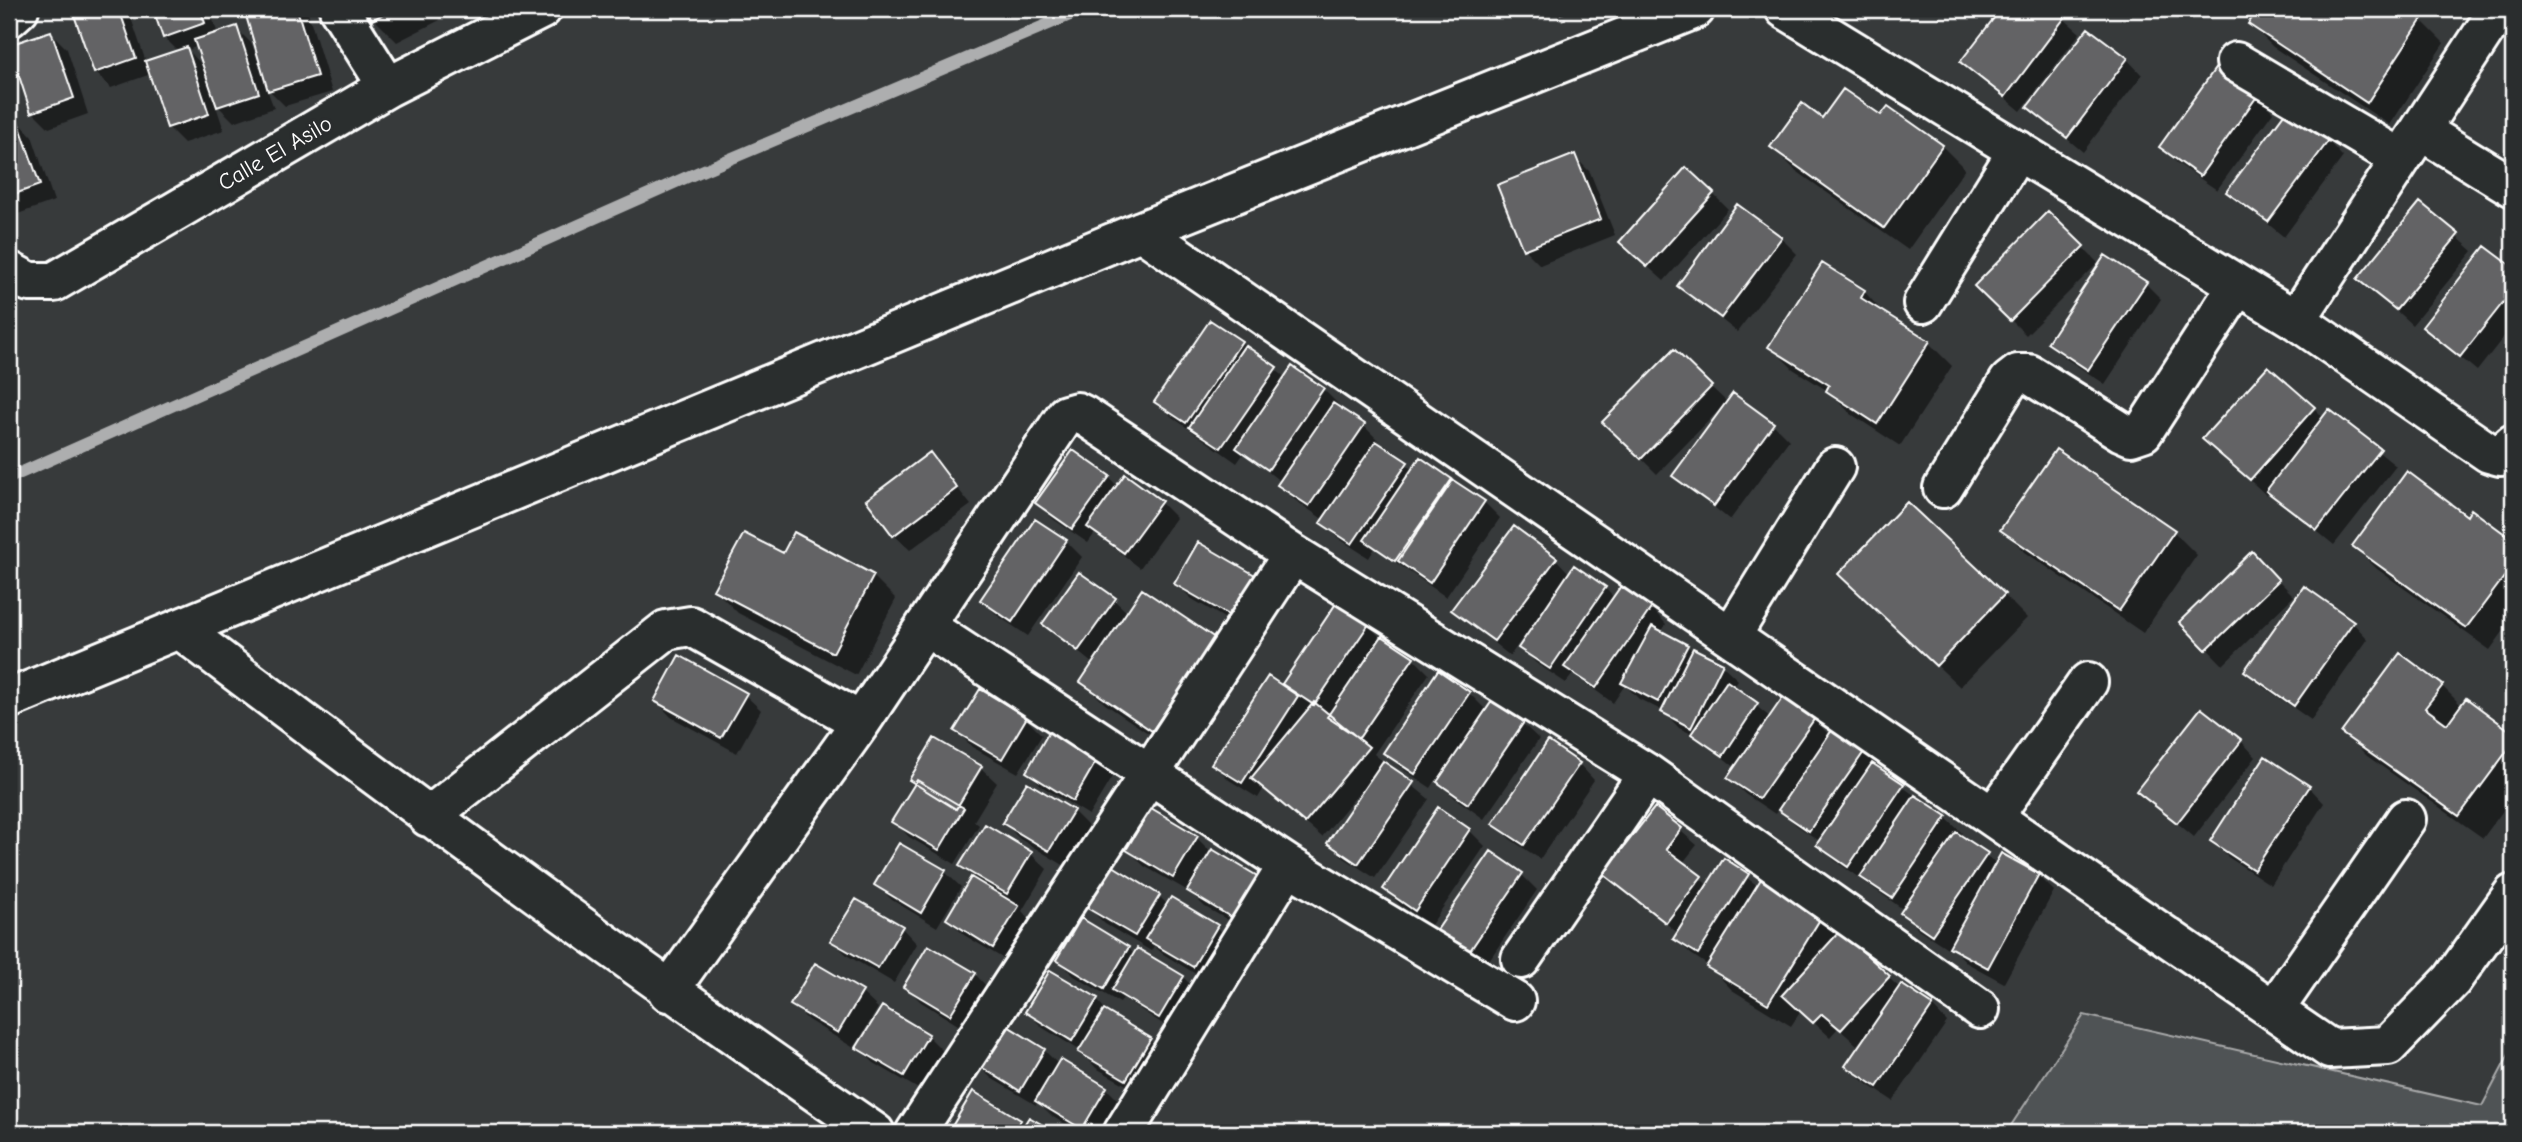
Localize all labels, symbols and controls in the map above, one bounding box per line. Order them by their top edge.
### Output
street label: Calle El Asilo [213,110,337,196]

